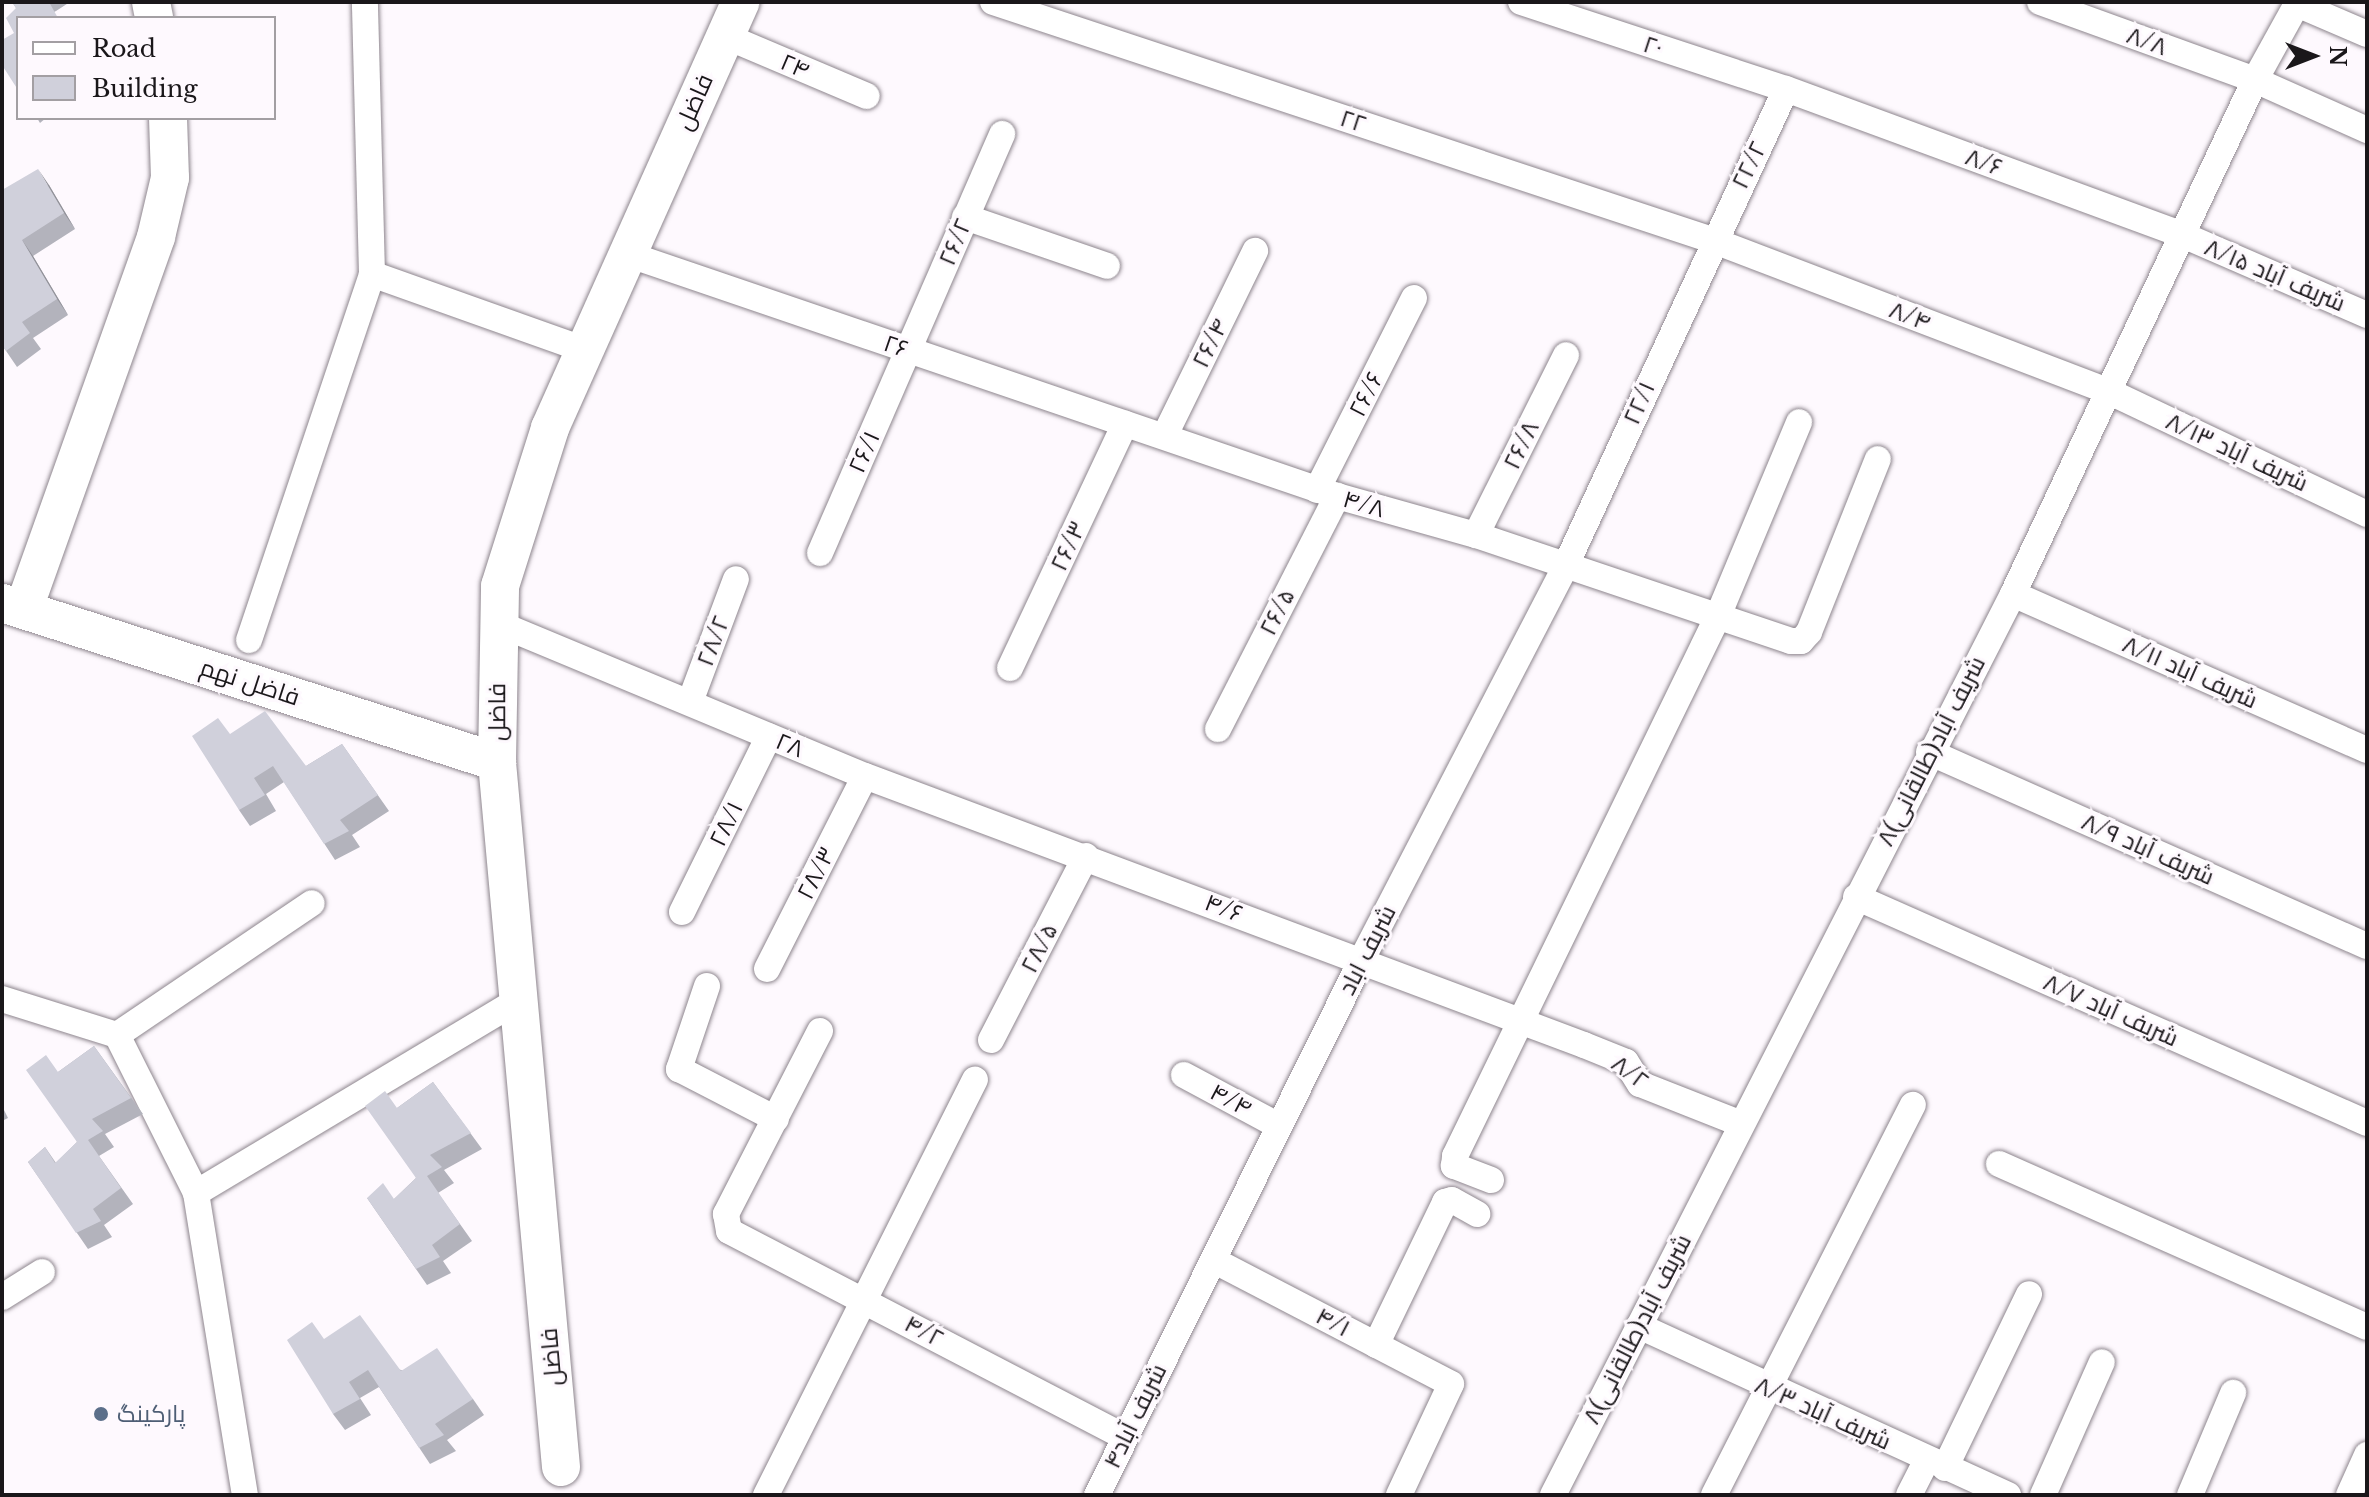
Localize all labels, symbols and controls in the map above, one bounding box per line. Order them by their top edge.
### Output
legend [16,16,276,120]
north arrow [2273,16,2353,96]
street label: ۸/۸ [2123,20,2171,62]
street label: ۲۰ [1640,29,1666,63]
text: Road [92,34,156,63]
text: N [2324,46,2351,66]
street label: ۲۴ [776,47,814,85]
street label: فاضل [669,70,719,134]
text: Building [92,74,198,103]
street label: ۲۲ [1337,103,1369,139]
street label: ۲۲/۲ [1725,137,1773,193]
street label: ۸/۶ [1961,142,2007,182]
street label: ۲۶/۲ [932,214,978,270]
street label: شریف آباد ۸/۱۵ [2200,232,2350,318]
street label: ۸/۴ [1885,295,1935,337]
street label: ۲۶/۴ [1186,314,1234,372]
street label: ۲۶ [880,328,912,364]
street label: ۲۶/۶ [1343,367,1389,421]
street label: ۲۲/۱ [1617,377,1661,429]
street label: شریف آباد ۸/۱۳ [2161,407,2313,497]
street label: ۲۶/۸ [1497,416,1545,474]
street label: ۲۶/۱ [842,427,886,477]
street label: ۴/۸ [1340,484,1388,524]
street label: ۲۶/۳ [1044,517,1092,575]
street label: ۲۶/۵ [1253,584,1301,640]
street label: ۲۸/۲ [690,612,736,670]
street label: شریف آباد ۸/۱۱ [2118,629,2262,715]
street label: ۸شریف آباد(طالقانی) [1871,651,1991,851]
street label: فاضل نهم [197,652,303,712]
street label: فاضل [483,683,511,741]
street label: ۲۸ [772,726,808,764]
street label: ۲۸/۱ [703,797,749,851]
street label: شریف آباد ۸/۹ [2077,807,2219,891]
street label: ۲۸/۳ [791,842,841,904]
street label: ۴/۶ [1201,888,1247,928]
street label: شریف اباد [1332,900,1402,1000]
street label: ۲۸/۵ [1014,918,1064,978]
street label: شریف آباد ۸/۷ [2039,967,2183,1053]
street label: ۸/۲ [1606,1049,1654,1095]
street label: ۴/۴ [1205,1077,1257,1123]
street label: ۸شریف آباد(طالقانی) [1577,1229,1697,1429]
street label: ۴/۱ [1311,1301,1355,1343]
street label: ۴/۲ [900,1309,948,1353]
street label: فاضل [534,1327,568,1387]
street label: ۴شریف آباد [1097,1359,1173,1473]
street label: شریف آباد ۸/۳ [1750,1370,1896,1456]
place label: پارکینگ [117,1400,186,1428]
marker: پارکینگ [92,1405,110,1423]

